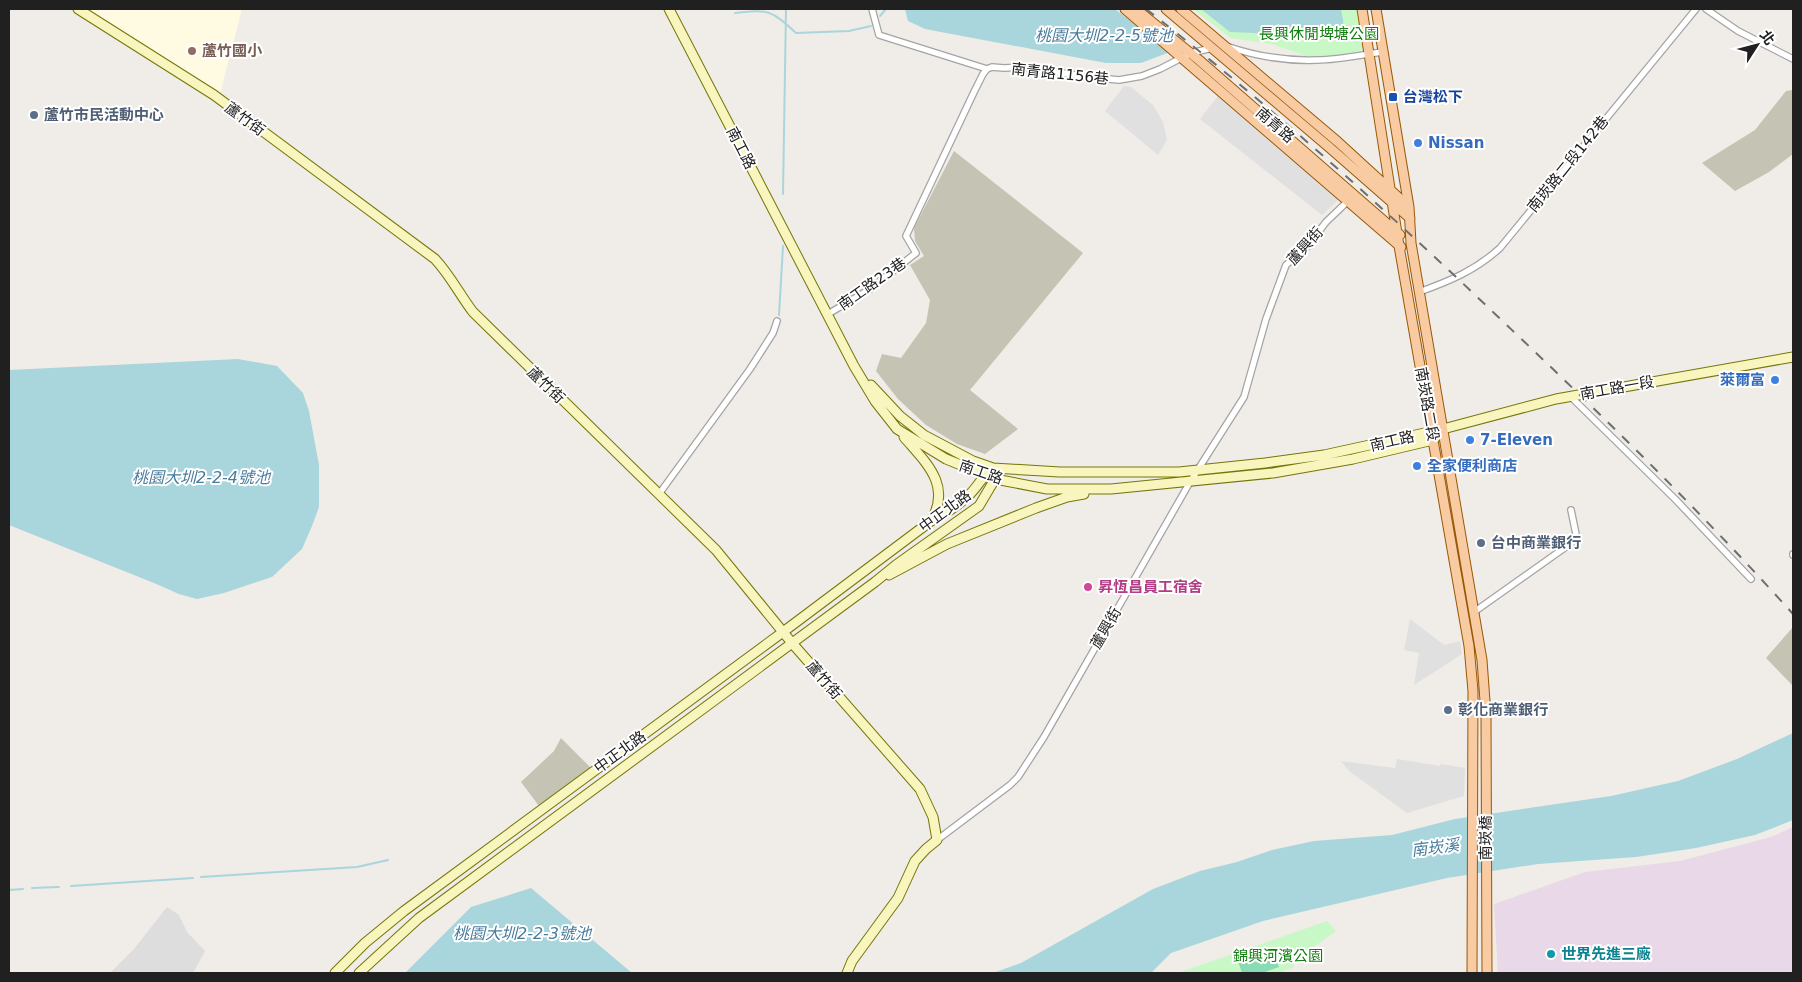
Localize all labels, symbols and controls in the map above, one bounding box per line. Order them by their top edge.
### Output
north arrow [1732,20,1782,70]
park label: 長興休閒埤塘公園 [1259,25,1379,43]
water label: 桃園大圳2-2-5號池 [1035,26,1175,45]
text: 北 [1757,27,1778,48]
place label: 蘆竹國小 [202,42,263,60]
marker: 蘆竹國小 [186,45,198,57]
street label: 南青路1156巷 [1010,60,1110,88]
place label: 台灣松下 [1403,88,1463,106]
marker: 台灣松下 [1387,91,1399,103]
street label: 蘆竹街 [222,98,268,140]
street label: 南青路 [1252,103,1298,147]
place label: 蘆竹市民活動中心 [44,106,164,124]
marker: 蘆竹市民活動中心 [28,109,40,121]
street label: 南崁路二段142巷 [1524,112,1612,216]
street label: 南工路 [723,124,759,172]
place label: Nissan [1428,134,1484,152]
marker: Nissan [1412,137,1424,149]
street label: 蘆興街 [1283,223,1327,269]
street label: 南工路23巷 [834,254,910,314]
street label: 蘆竹街 [524,363,568,407]
street label: 南崁路二段 [1412,365,1442,443]
place label: 萊爾富 [1720,371,1765,389]
street label: 南工路一段 [1578,373,1656,403]
marker: 萊爾富 [1769,374,1781,386]
street label: 南工路 [1368,427,1416,455]
place label: 7-Eleven [1480,431,1553,449]
marker: 7-Eleven [1464,434,1476,446]
street label: 南工路 [957,456,1005,488]
place label: 全家便利商店 [1427,457,1517,475]
marker: 全家便利商店 [1411,460,1423,472]
water label: 桃園大圳2-2-4號池 [132,468,272,487]
street label: 中正北路 [915,486,975,536]
place label: 台中商業銀行 [1491,534,1581,552]
marker: 台中商業銀行 [1475,537,1487,549]
place label: 昇恆昌員工宿舍 [1098,578,1203,596]
marker: 昇恆昌員工宿舍 [1082,581,1094,593]
street label: 蘆興街 [1087,604,1125,652]
street label: 蘆竹街 [802,657,846,703]
place label: 彰化商業銀行 [1458,701,1548,719]
marker: 彰化商業銀行 [1442,704,1454,716]
street label: 中正北路 [590,727,650,777]
street label: 南崁橋 [1477,815,1495,861]
water label: 南崁溪 [1410,835,1462,860]
water label: 桃園大圳2-2-3號池 [453,924,593,943]
place label: 世界先進三廠 [1561,945,1651,963]
park label: 錦興河濱公園 [1233,947,1323,965]
marker: 世界先進三廠 [1545,948,1557,960]

